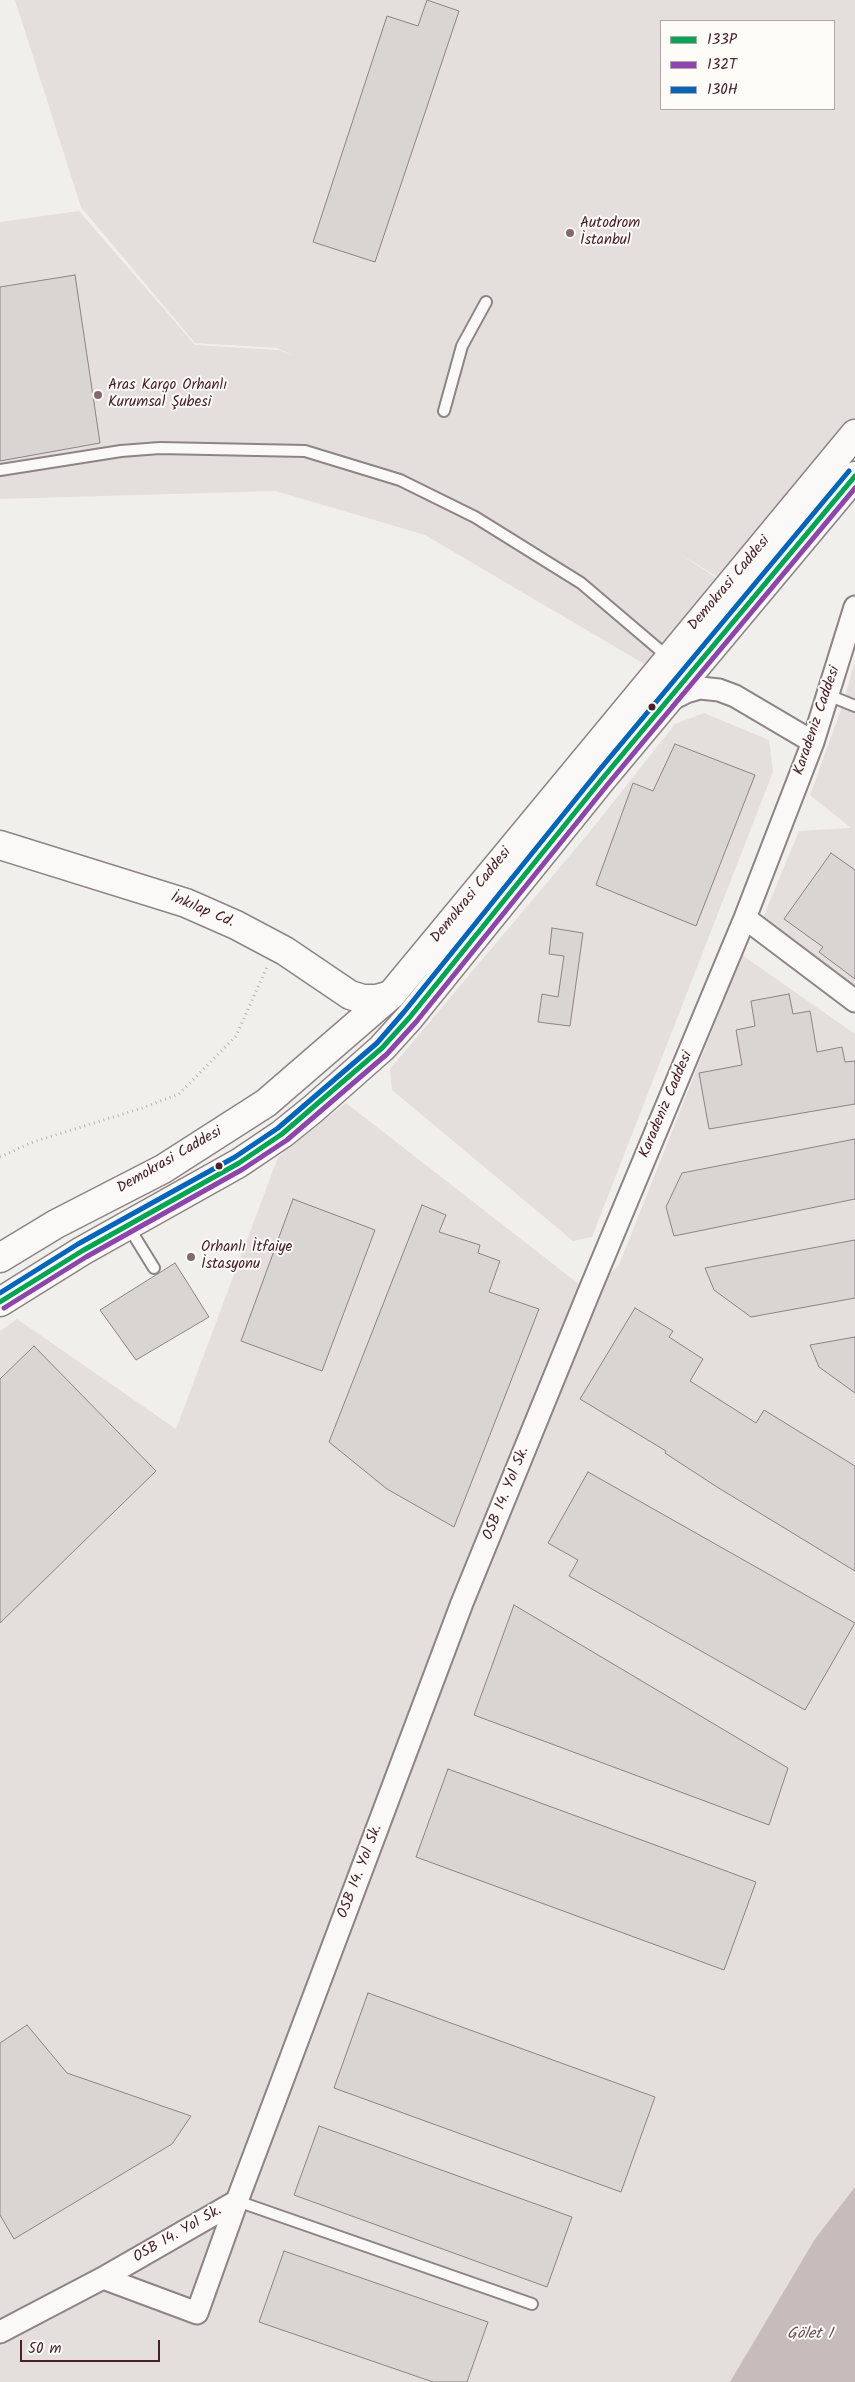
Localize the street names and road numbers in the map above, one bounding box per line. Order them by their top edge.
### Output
street label: Demokrasi Caddesi [685,533,775,635]
street label: Karadeniz Caddesi [791,664,845,778]
street label: Demokrasi Caddesi [428,845,516,947]
street label: İnkılap Cd. [167,890,237,932]
street label: Karadeniz Caddesi [636,1049,698,1161]
street label: Demokrasi Caddesi [114,1124,226,1198]
street label: OSB 14. Yol Sk. [480,1445,534,1543]
street label: OSB 14. Yol Sk. [335,1823,387,1921]
street label: OSB 14. Yol Sk. [131,2202,225,2268]

